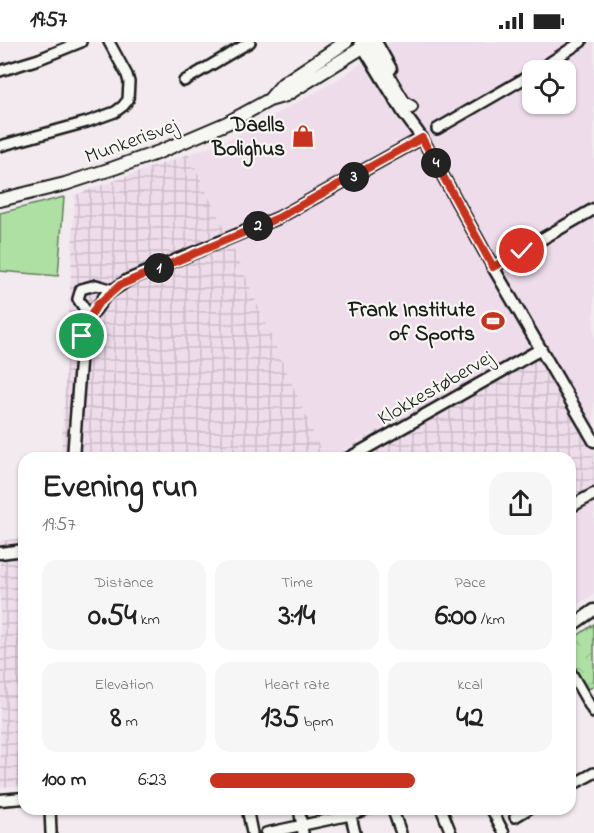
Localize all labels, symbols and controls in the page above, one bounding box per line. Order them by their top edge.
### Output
text: 19:57 [30,5,67,37]
map controls [522,60,576,114]
button: locate [522,60,576,114]
street label: Munkerisvej [81,111,183,173]
place label: Daells Bolighus [211,111,285,167]
shop icon: Daells Bolighus [290,123,316,149]
pin: 4 [421,148,451,178]
text: 4 [433,151,439,175]
pin: 3 [339,162,369,192]
text: 3 [351,165,357,189]
pin: 2 [243,211,273,241]
text: 2 [254,214,262,238]
pin [496,225,547,276]
icon: check [505,234,538,267]
pin: 1 [144,253,174,283]
text: 1 [156,256,162,280]
place label: Frank Institute of Sports [347,296,476,350]
sports icon: Frank Institute of Sports [480,308,506,334]
pin [56,310,107,361]
icon: arrive [65,319,98,352]
street label: Klokkestøbervej [373,343,500,434]
text: Evening run [42,464,197,512]
button: share [489,472,552,535]
text: 19:57 [42,511,76,540]
text: Distance [95,571,153,595]
text: Time [281,571,313,595]
text: Pace [454,571,486,595]
text: 0.54 [88,595,137,639]
text: 3:14 [279,595,315,639]
text: 6:00 [435,595,477,639]
text: km [137,608,160,632]
text: /km [477,608,505,632]
text: Elevation [95,673,153,697]
text: Heart rate [264,673,330,697]
text: kcal [457,673,483,697]
text: 8 [110,697,121,741]
text: 135 [261,697,300,741]
text: 42 [456,697,484,741]
text: m [121,710,138,734]
text: bpm [300,710,333,734]
text: 100 m [42,766,86,795]
text: 6:23 [138,766,167,795]

